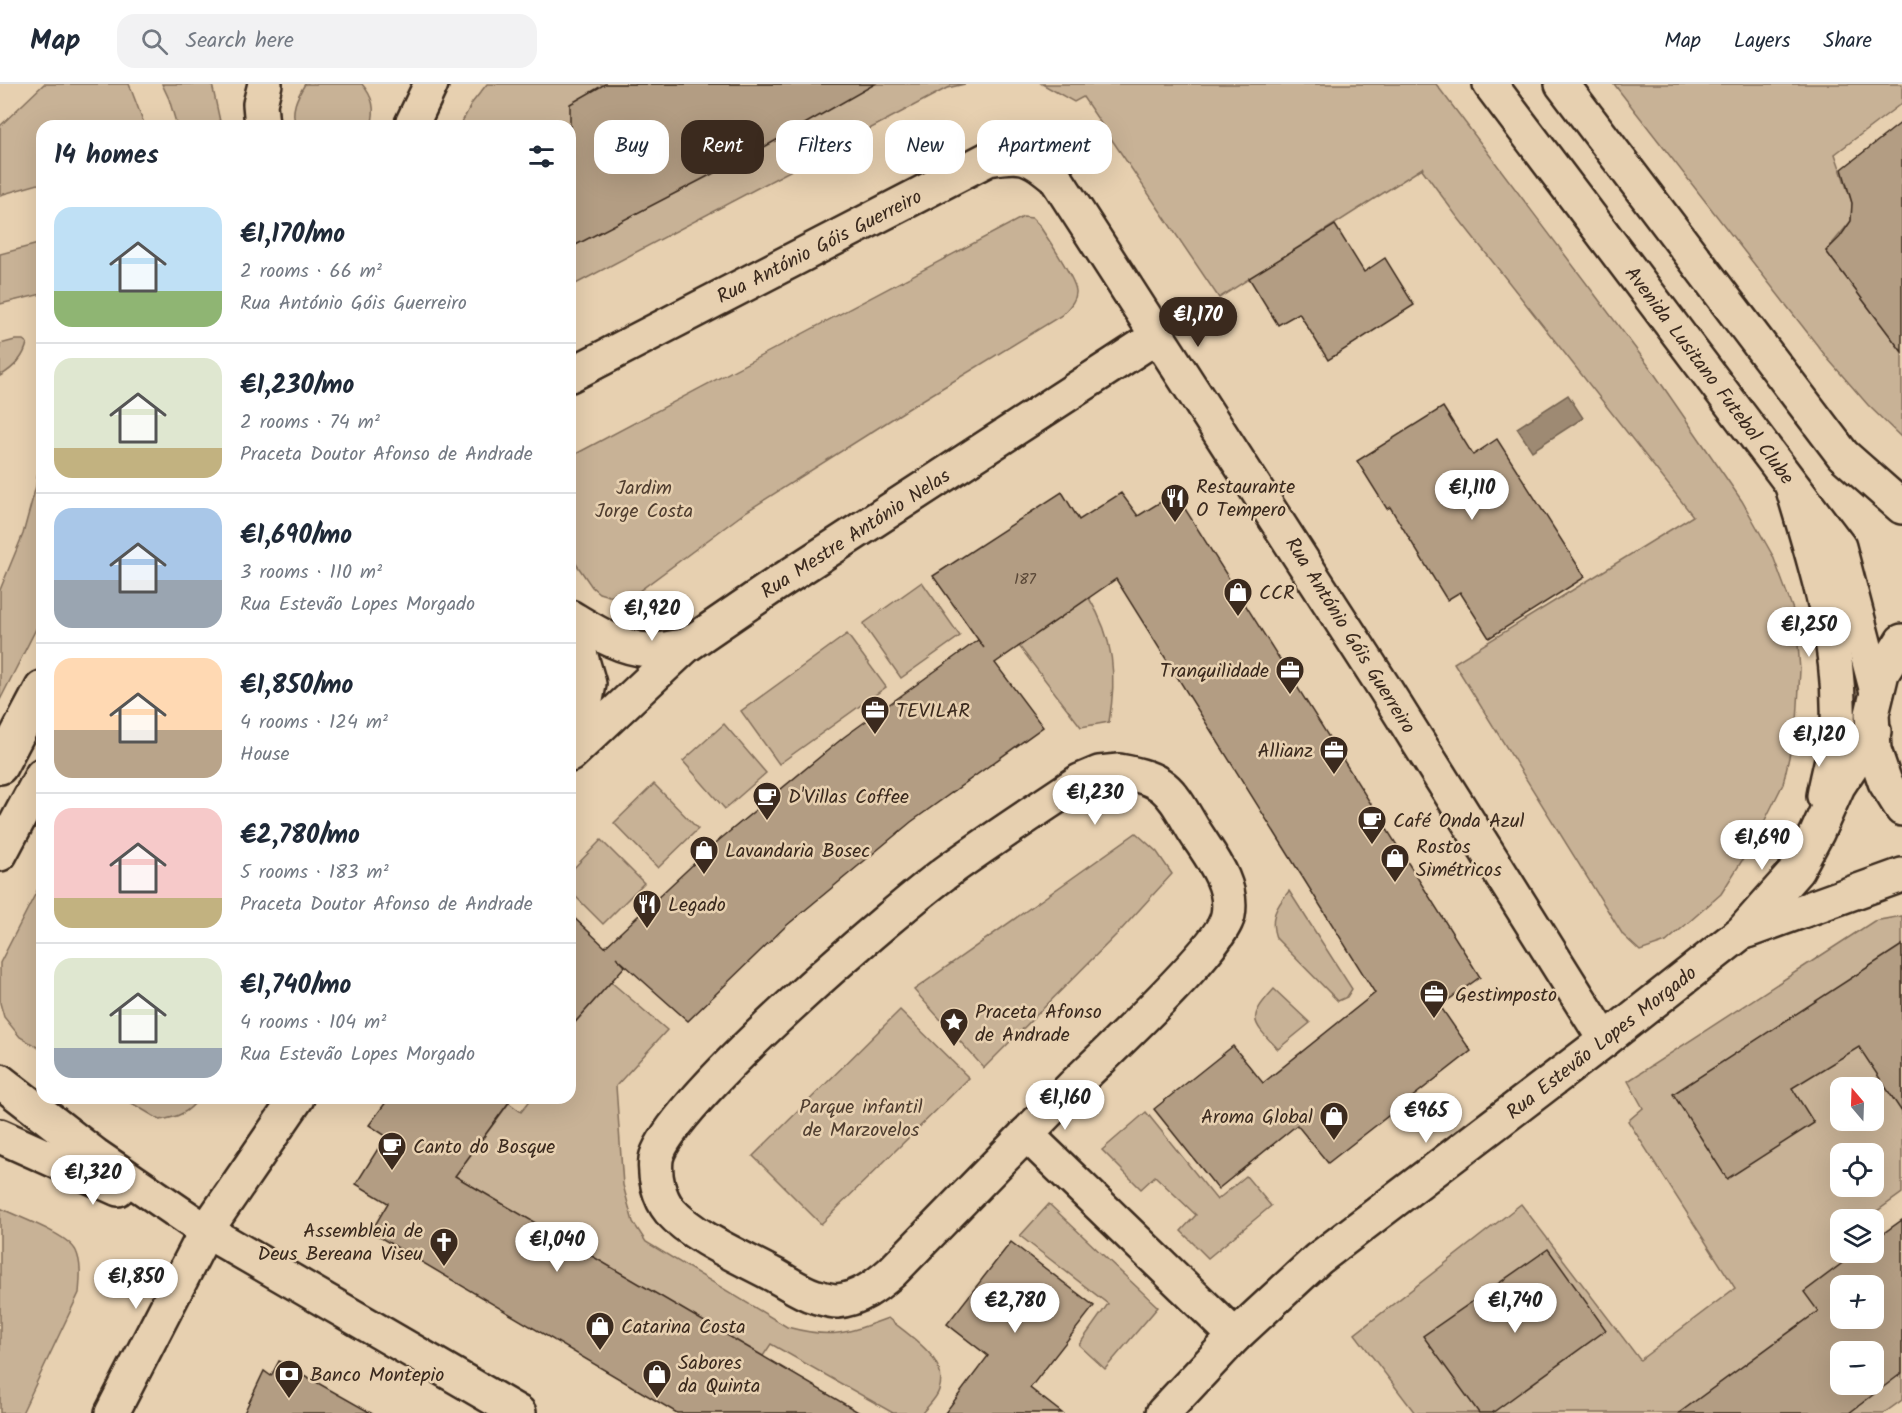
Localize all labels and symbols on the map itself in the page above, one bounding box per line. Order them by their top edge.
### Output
street label: Rua António Góis Guerreiro [712,182,928,314]
street label: Avenida Lusitano Futebol Clube [1615,260,1801,492]
pin: €1,170 [1149,297,1247,348]
street label: Rua Mestre António Nelas [755,461,958,608]
pin: €1,110 [1423,470,1521,521]
place label: Restaurante O Tempero [1196,472,1295,527]
park label: Jardim Jorge Costa [595,473,693,528]
restaurant icon: Restaurante O Tempero [1159,482,1191,524]
street label: Rua António Góis Guerreiro [1276,531,1423,741]
house number: 187 [1014,567,1037,592]
shop icon: CCR [1222,576,1254,618]
place label: CCR [1259,578,1295,610]
pin: €1,920 [603,591,701,642]
pin: €1,250 [1760,607,1858,658]
office icon: Tranquilidade [1274,654,1306,696]
place label: Tranquilidade [1160,656,1269,688]
office icon: TEVILAR [859,694,891,736]
place label: TEVILAR [896,696,970,728]
pin: €1,120 [1770,717,1868,768]
office icon: Allianz [1318,734,1350,776]
place label: Allianz [1257,736,1313,768]
pin: €1,230 [1046,775,1144,826]
cafe icon: D'Villas Coffee [751,780,783,822]
place label: D'Villas Coffee [788,782,909,814]
cafe icon: Café Onda Azul [1356,804,1388,846]
place label: Café Onda Azul [1393,806,1525,838]
pin: €1,690 [1713,820,1811,871]
place label: Rostos Simétricos [1416,832,1502,887]
shop icon: Lavandaria Bosec [688,834,720,876]
place label: Lavandaria Bosec [725,836,870,868]
shop icon: Rostos Simétricos [1379,842,1411,884]
restaurant icon: Legado [631,888,663,930]
place label: Legado [668,890,726,922]
street label: Rua Estevão Lopes Morgado [1500,959,1705,1129]
office icon: Gestimposto [1418,978,1450,1020]
place label: Gestimposto [1455,980,1557,1012]
place label: Praceta Afonso de Andrade [975,997,1102,1052]
place icon: Praceta Afonso de Andrade [938,1006,970,1048]
north arrow [1830,1077,1884,1131]
pin: €1,160 [1016,1080,1114,1131]
park label: Parque infantil de Marzovelos [799,1092,923,1147]
pin: €965 [1390,1093,1462,1144]
shop icon: Aroma Global [1318,1100,1350,1142]
place label: Aroma Global [1201,1102,1313,1134]
cafe icon: Canto do Bosque [376,1130,408,1172]
place label: Canto do Bosque [413,1132,555,1164]
pin: €1,320 [44,1155,142,1206]
place label: Assembleia de Deus Bereana Viseu [258,1216,423,1271]
pin: €1,040 [508,1222,606,1273]
church icon: Assembleia de Deus Bereana Viseu [428,1226,460,1268]
pin: €1,850 [87,1259,185,1310]
pin: €2,780 [966,1283,1064,1334]
pin: €1,740 [1466,1283,1564,1334]
shop icon: Catarina Costa [584,1310,616,1352]
place label: Catarina Costa [621,1312,746,1344]
place label: Sabores da Quinta [678,1348,760,1403]
bank icon: Banco Montepio [273,1358,305,1400]
shop icon: Sabores da Quinta [641,1358,673,1400]
place label: Banco Montepio [310,1360,444,1392]

